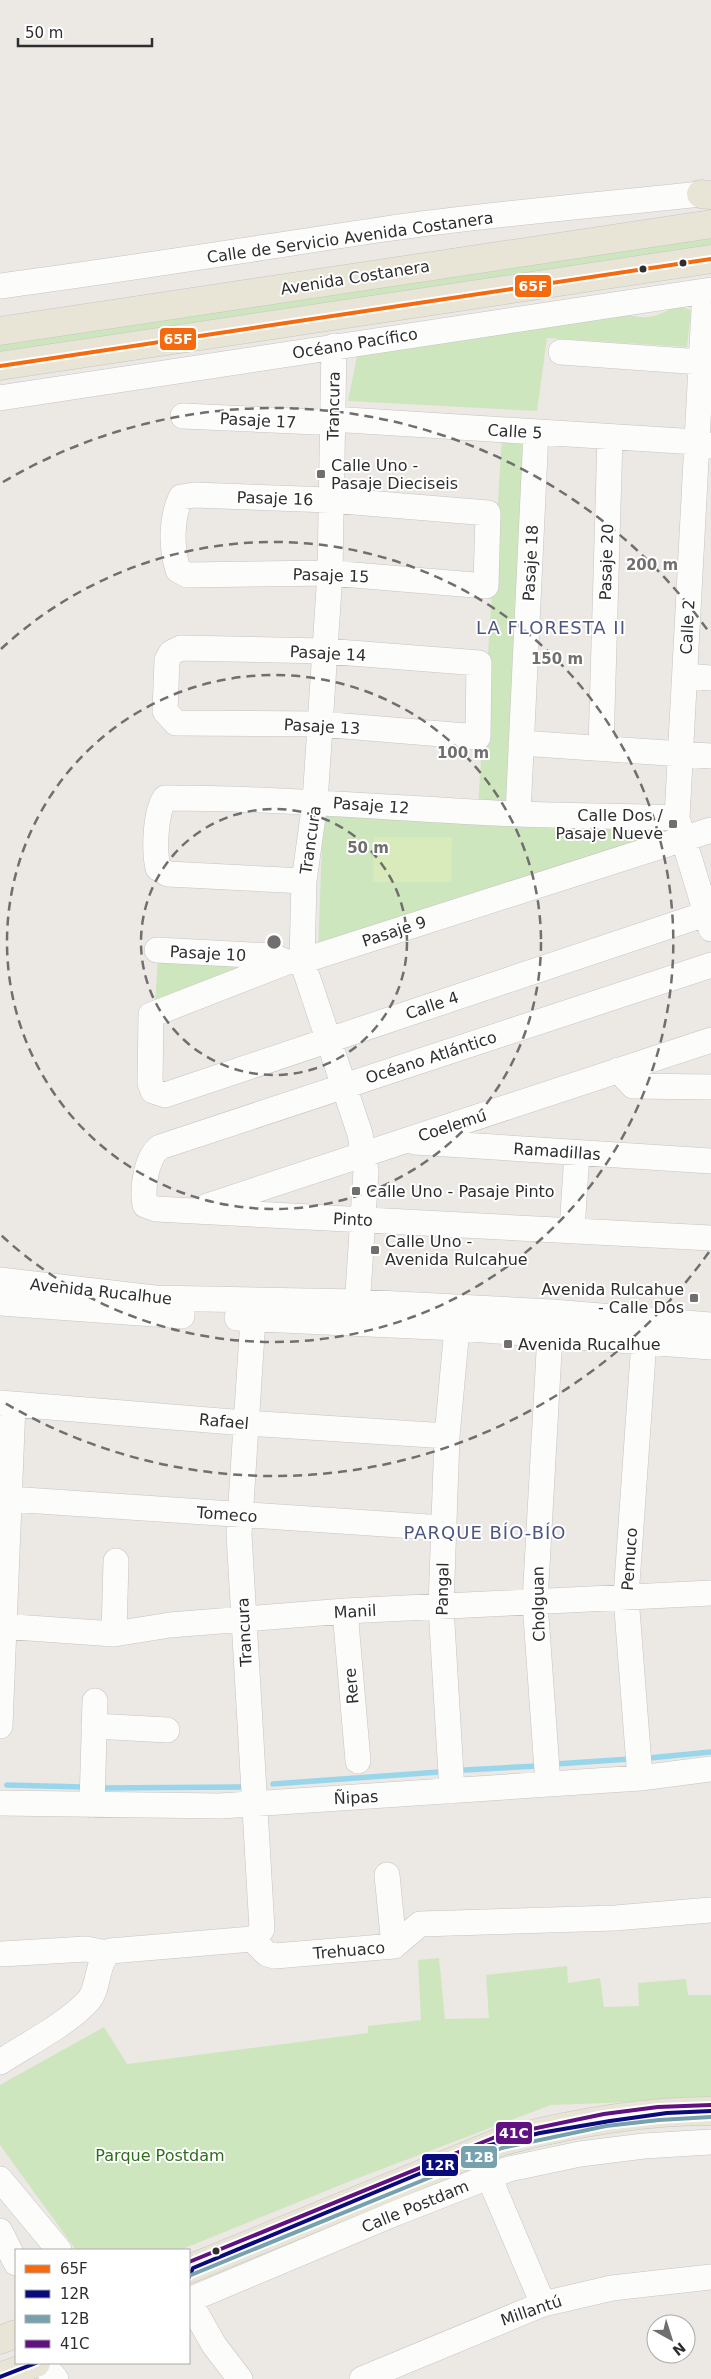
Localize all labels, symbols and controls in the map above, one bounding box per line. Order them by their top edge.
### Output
scale bar [18,15,151,47]
text: 50 m [25,24,63,42]
street label: Calle de Servicio Avenida Costanera [206,208,495,267]
street label: Avenida Costanera [279,256,431,299]
unlabelled marker [678,258,688,268]
unlabelled marker [638,264,648,274]
line badge: 65F [514,274,552,298]
text: 65F [518,278,548,294]
street label: Océano Pacífico [291,324,419,363]
line badge: 65F [159,327,197,351]
text: 65F [163,331,193,347]
street label: Trancura [323,371,344,442]
street label: Pasaje 17 [219,409,297,432]
street label: Calle 5 [487,421,543,442]
place label: Calle Uno - Pasaje Dieciseis [331,456,458,493]
marker: Calle Uno - Pasaje Dieciseis [315,468,327,480]
street label: Pasaje 16 [236,488,314,509]
street label: Pasaje 20 [596,523,617,601]
street label: Pasaje 18 [519,524,542,602]
text: 200 m [626,556,678,574]
street label: Pasaje 15 [292,565,370,586]
street label: Calle 2 [677,599,698,655]
district label: LA FLORESTA II [476,617,626,638]
street label: Pasaje 14 [289,642,367,665]
text: 150 m [531,650,583,668]
street label: Pasaje 13 [283,715,361,738]
text: 100 m [437,744,489,762]
street label: Pasaje 12 [332,793,410,818]
street label: Trancura [296,804,325,877]
place label: Calle Dos / Pasaje Nueve [555,806,664,843]
marker: Calle Dos / Pasaje Nueve [667,818,679,830]
text: 50 m [347,839,389,857]
street label: Pasaje 9 [360,912,429,951]
centre of rings [265,933,283,951]
street label: Pasaje 10 [169,942,247,965]
street label: Calle 4 [403,988,461,1023]
street label: Océano Atlántico [363,1027,499,1088]
street label: Coelemu [416,1105,489,1145]
street label: Ramadillas [513,1139,601,1164]
place label: Calle Uno - Pasaje Pinto [366,1182,555,1201]
marker: Calle Uno - Pasaje Pinto [350,1185,362,1197]
street label: Pinto [333,1209,373,1230]
place label: Calle Uno - Avenida Rulcahue [385,1232,528,1269]
marker: Calle Uno - Avenida Rulcahue [369,1244,381,1256]
street label: Avenida Rucalhue [29,1275,173,1308]
place label: Avenida Rulcahue - Calle Dos [541,1280,684,1317]
marker: Avenida Rulcahue - Calle Dos [688,1292,700,1304]
place label: Avenida Rucalhue [518,1335,661,1354]
marker: Avenida Rucalhue [502,1338,514,1350]
street label: Rafael [198,1410,250,1433]
street label: Tomeco [195,1503,258,1526]
district label: PARQUE BÍO-BÍO [404,1522,566,1543]
street label: Pemuco [618,1527,641,1591]
street label: Pangal [433,1562,452,1616]
street label: Cholguan [528,1566,549,1642]
street label: Trancura [233,1597,256,1668]
street label: Manil [333,1601,377,1622]
street label: Rere [340,1667,363,1705]
street label: Ñipas [333,1787,379,1808]
street label: Trehuaco [311,1938,386,1963]
line badge: 41C [495,2121,533,2145]
text: 41C [499,2125,529,2141]
line badge: 12B [460,2145,498,2169]
park label: Parque Postdam [95,2146,225,2165]
text: 12B [464,2149,494,2165]
line badge: 12R [421,2153,459,2177]
text: 12R [425,2157,455,2173]
street label: Calle Postdam [359,2176,472,2237]
unlabelled marker [211,2246,221,2256]
legend [15,2249,190,2364]
text: 65F [60,2260,88,2278]
text: 12R [60,2285,90,2303]
street label: Millantú [498,2291,564,2330]
text: 12B [60,2310,89,2328]
north arrow [646,2314,696,2364]
text: 41C [60,2335,90,2353]
text: N [670,2339,689,2359]

